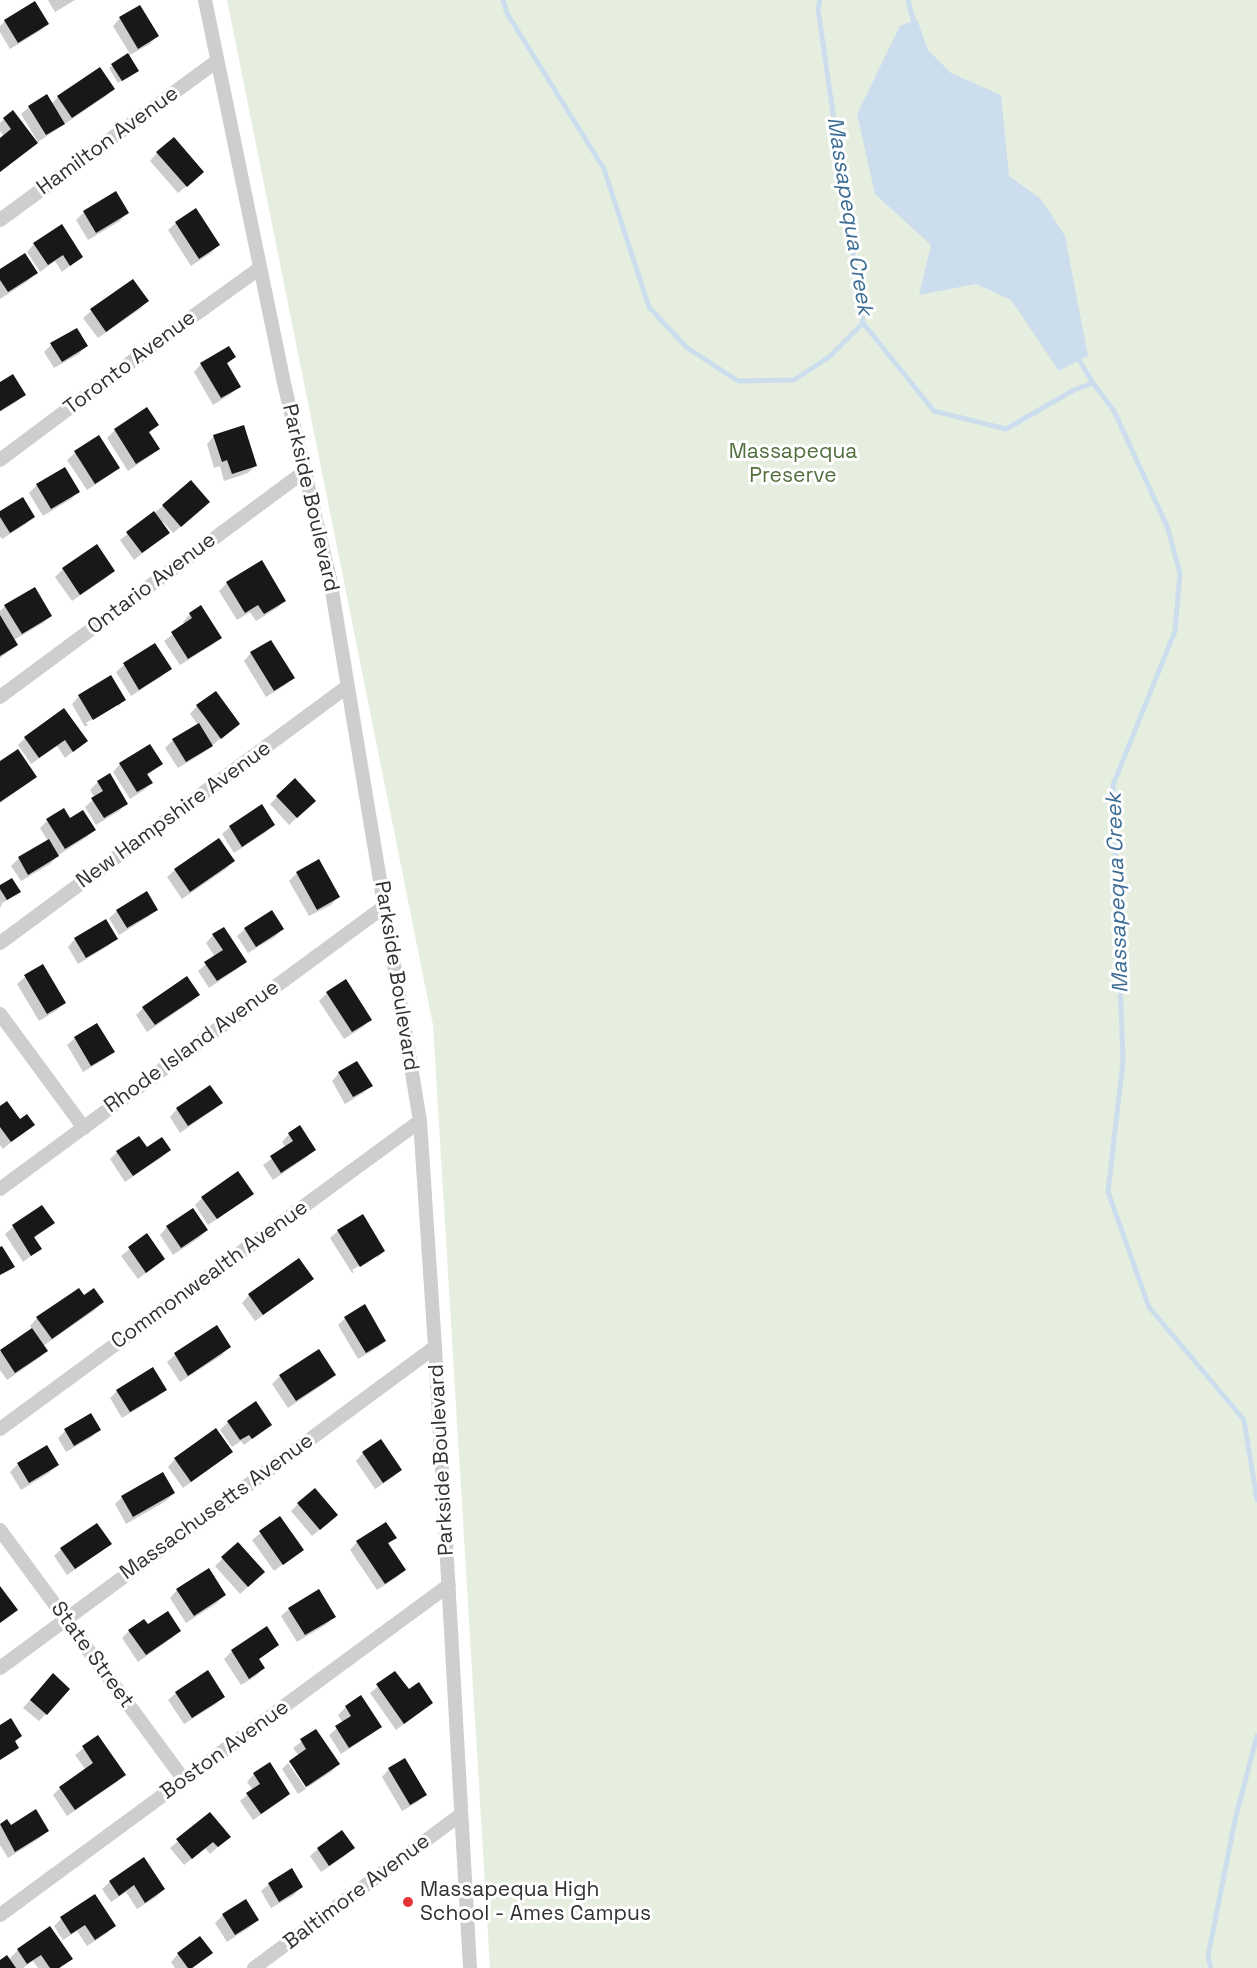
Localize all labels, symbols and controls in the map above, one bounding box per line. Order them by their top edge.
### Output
street label: Hamilton Avenue [32,81,184,201]
water label: Massapequa Creek [820,115,878,317]
street label: Toronto Avenue [59,305,201,421]
street label: Parkside Boulevard [276,402,344,594]
park label: Massapequa Preserve [729,439,857,489]
street label: Ontario Avenue [83,528,221,640]
street label: New Hampshire Avenue [72,736,276,894]
water label: Massapequa Creek [1101,792,1135,994]
street label: Parkside Boulevard [369,879,423,1073]
street label: Rhode Island Avenue [100,975,284,1119]
street label: Commonwealth Avenue [107,1195,313,1355]
street label: Parkside Boulevard [424,1363,460,1557]
street label: Massachusetts Avenue [115,1428,319,1586]
street label: State Street [45,1597,139,1713]
street label: Boston Avenue [156,1695,294,1805]
street label: Baltimore Avenue [279,1829,435,1955]
place label: Massapequa High School - Ames Campus [420,1877,651,1927]
marker: Massapequa High School - Ames Campus [401,1895,415,1909]

